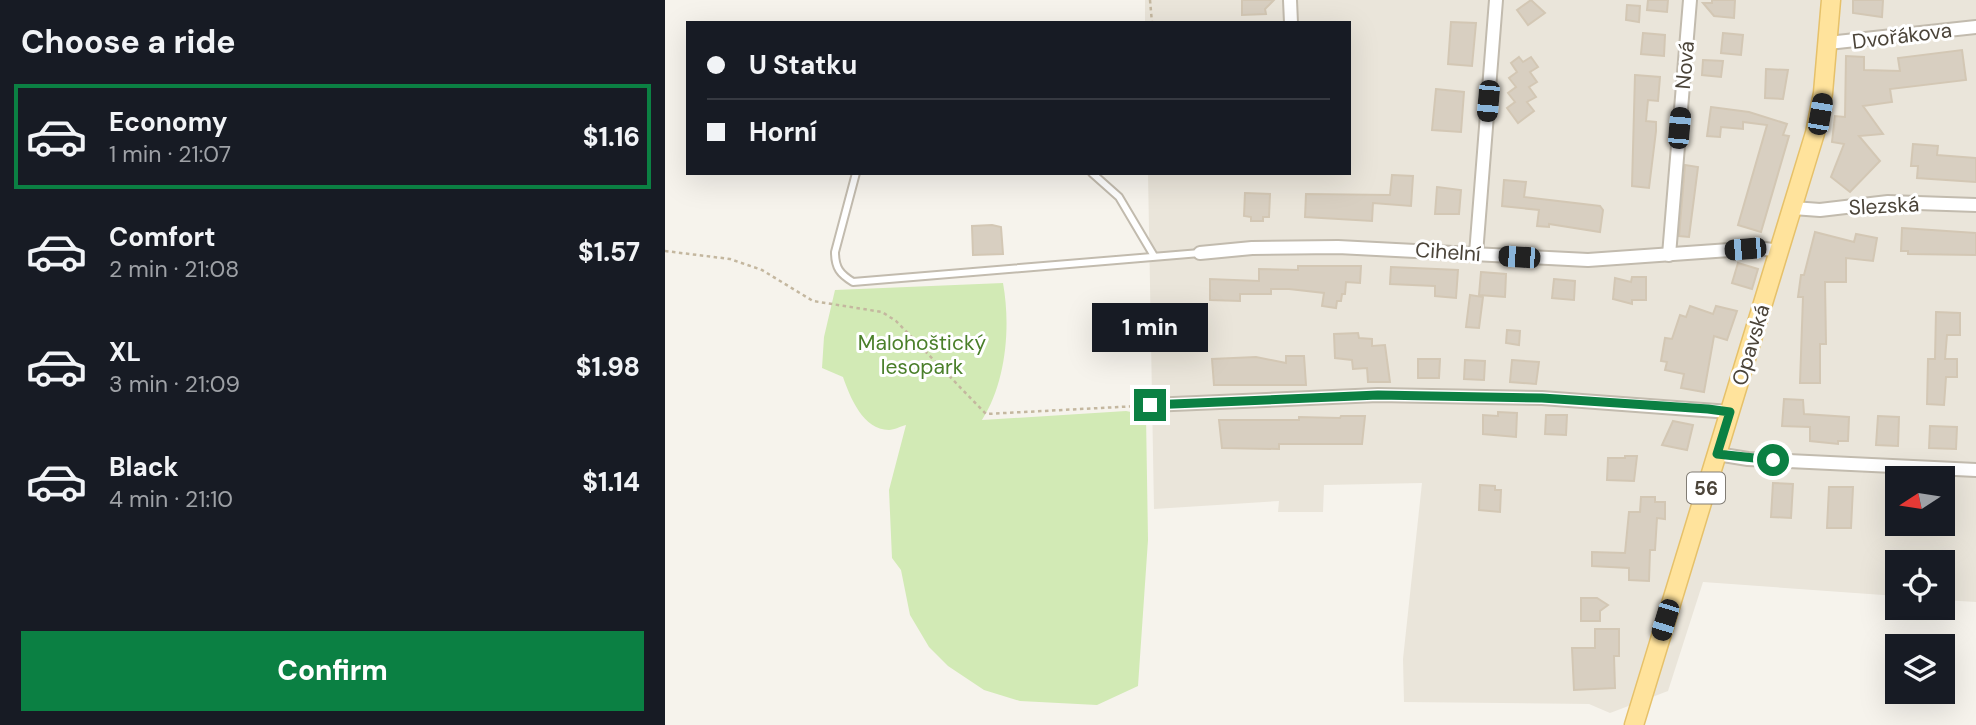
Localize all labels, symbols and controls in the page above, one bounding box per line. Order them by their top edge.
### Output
street label: Dvořákova [1850,16,1954,56]
text: Choose a ride [21,21,236,63]
street label: Nová [1669,40,1701,90]
text: U Statku [749,48,857,82]
car [1476,79,1501,123]
car [1807,91,1834,137]
icon: car [25,105,88,168]
text: Economy [109,105,227,139]
car [1667,106,1692,150]
text: Horní [749,115,817,149]
text: $1.16 [583,120,640,154]
text: 1 min · 21:07 [109,139,231,169]
street label: Slezská [1848,190,1920,222]
icon: car [25,220,88,283]
text: Comfort [109,220,215,254]
text: $1.57 [578,235,640,269]
street label: Cihelní [1414,236,1482,268]
car [1724,237,1767,261]
car [1498,245,1541,269]
text: 2 min · 21:08 [109,254,239,284]
street label: Opavská [1725,301,1777,389]
callout: 1 min [1092,304,1208,352]
text: 1 min [1122,312,1178,342]
park label: Malohoštický lesopark [858,329,987,381]
icon: car [25,335,88,398]
text: XL [109,335,141,369]
text: $1.98 [576,350,640,384]
text: 3 min · 21:09 [109,369,240,399]
route end [1134,389,1166,421]
route start [1757,444,1789,476]
icon: car [25,450,88,513]
text: Black [109,450,179,484]
text: $1.14 [582,465,640,499]
north arrow [1885,466,1955,536]
map controls [1885,466,1955,704]
road number: 56 [1687,472,1725,503]
text: 4 min · 21:10 [109,484,233,514]
button: locate [1885,550,1955,620]
car [1649,597,1682,643]
button: Confirm [21,631,644,711]
button: layers [1885,634,1955,704]

